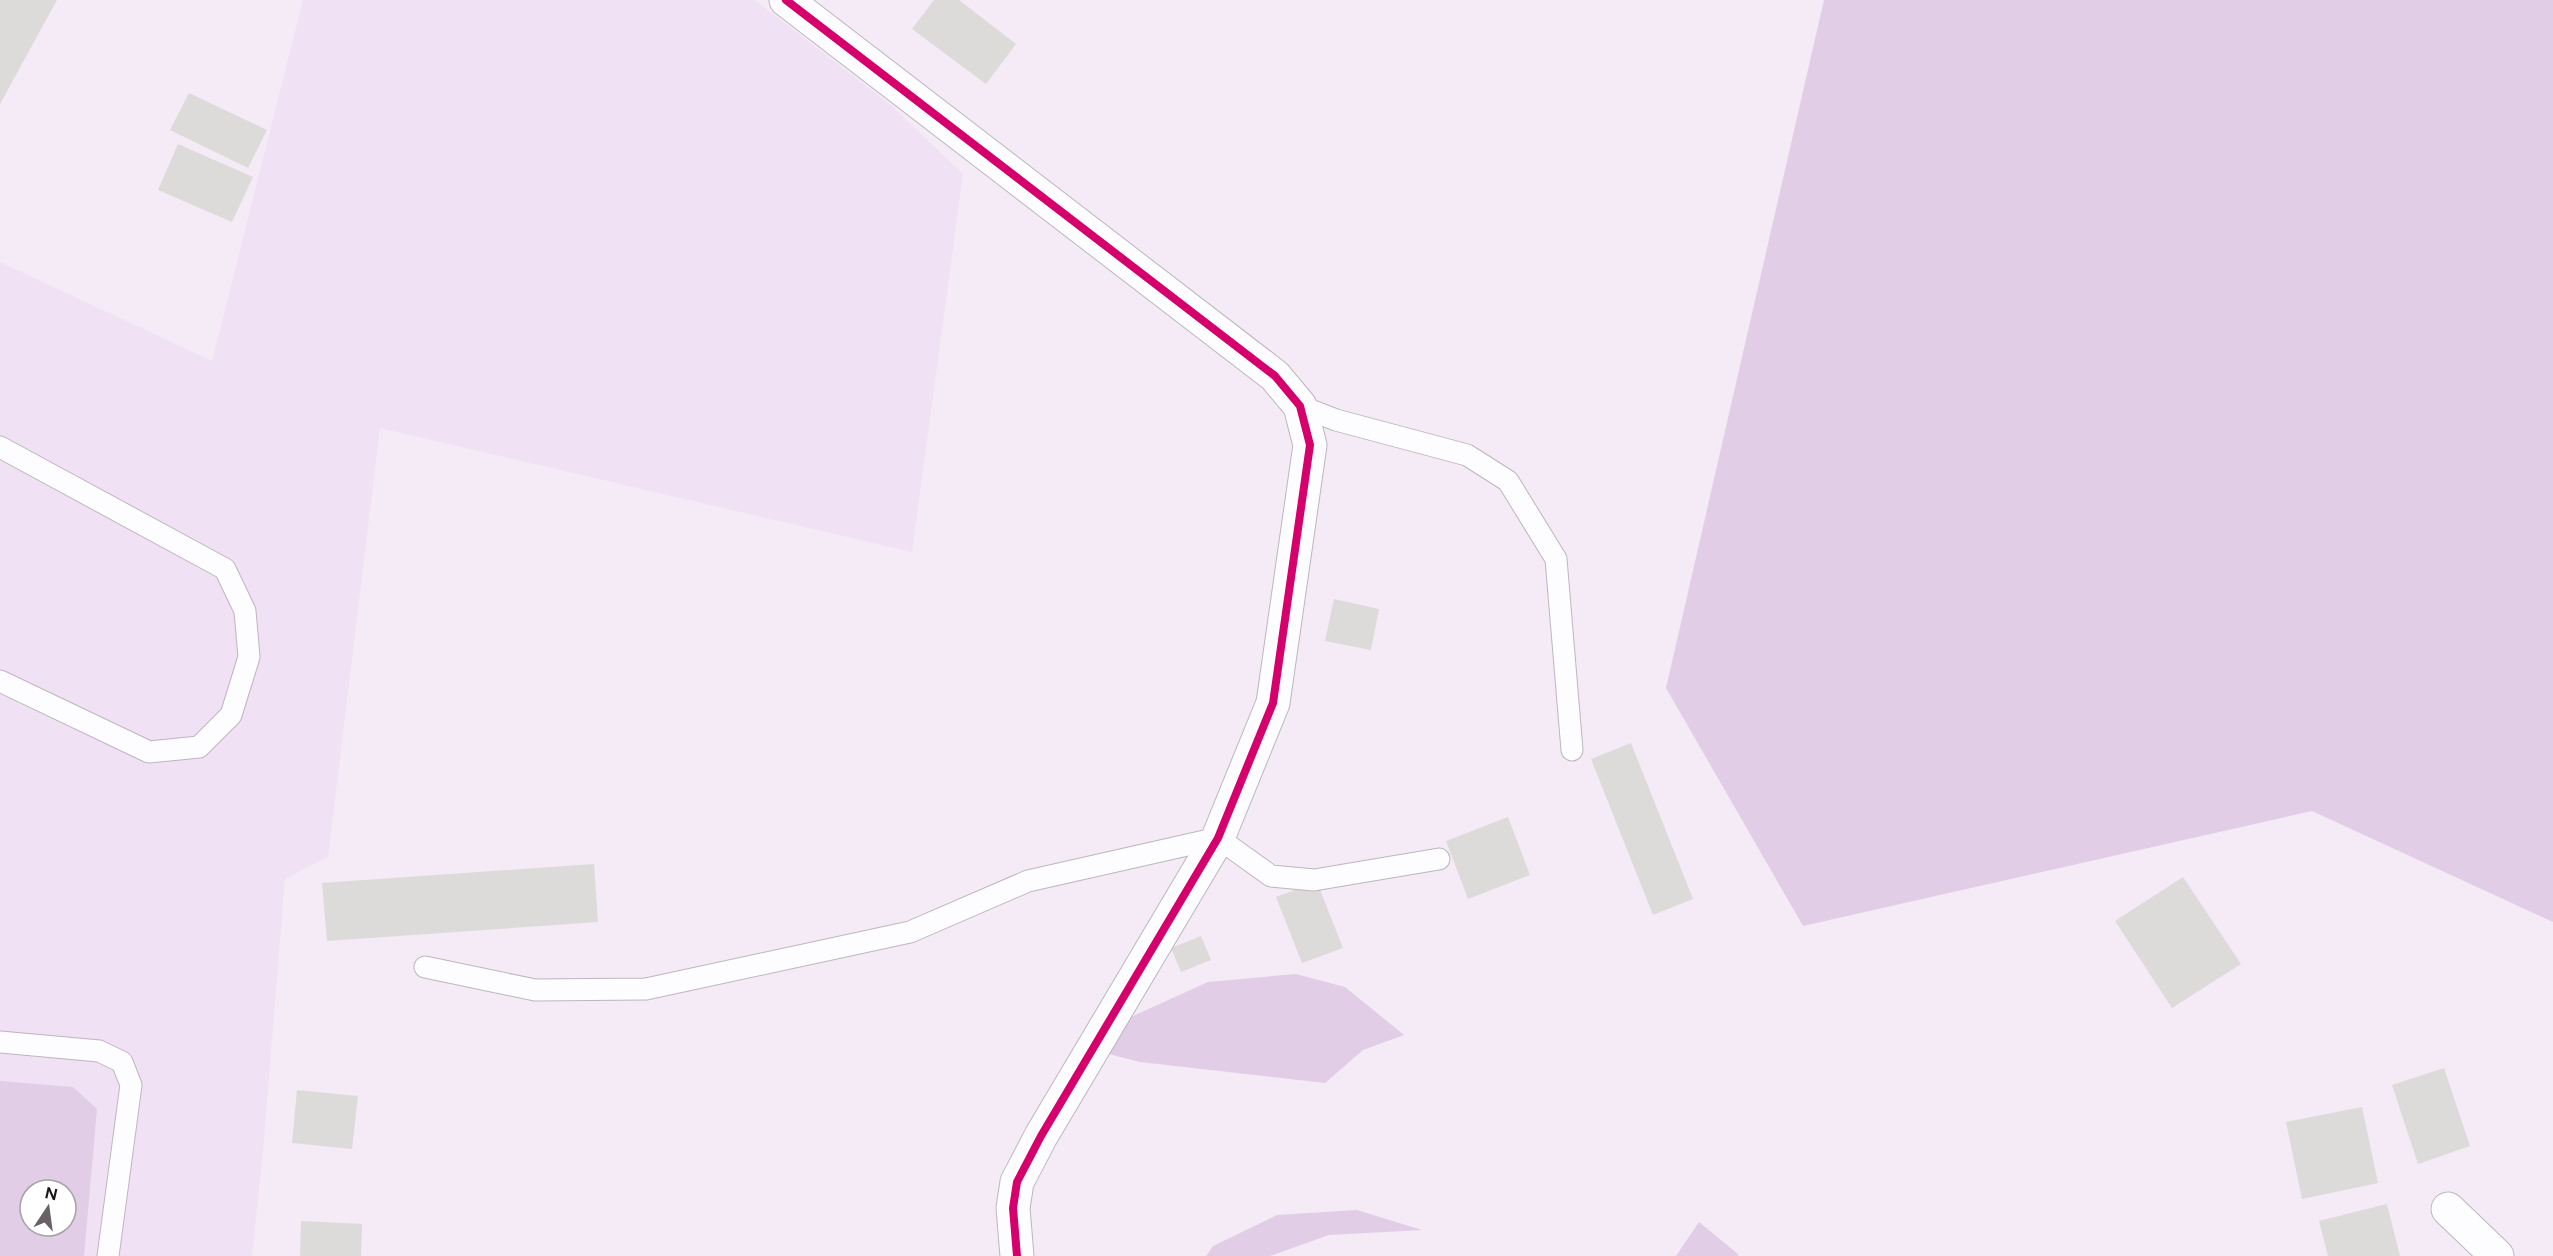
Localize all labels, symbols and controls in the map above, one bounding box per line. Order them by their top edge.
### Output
north arrow [18,1178,78,1238]
text: N [43,1183,59,1205]

